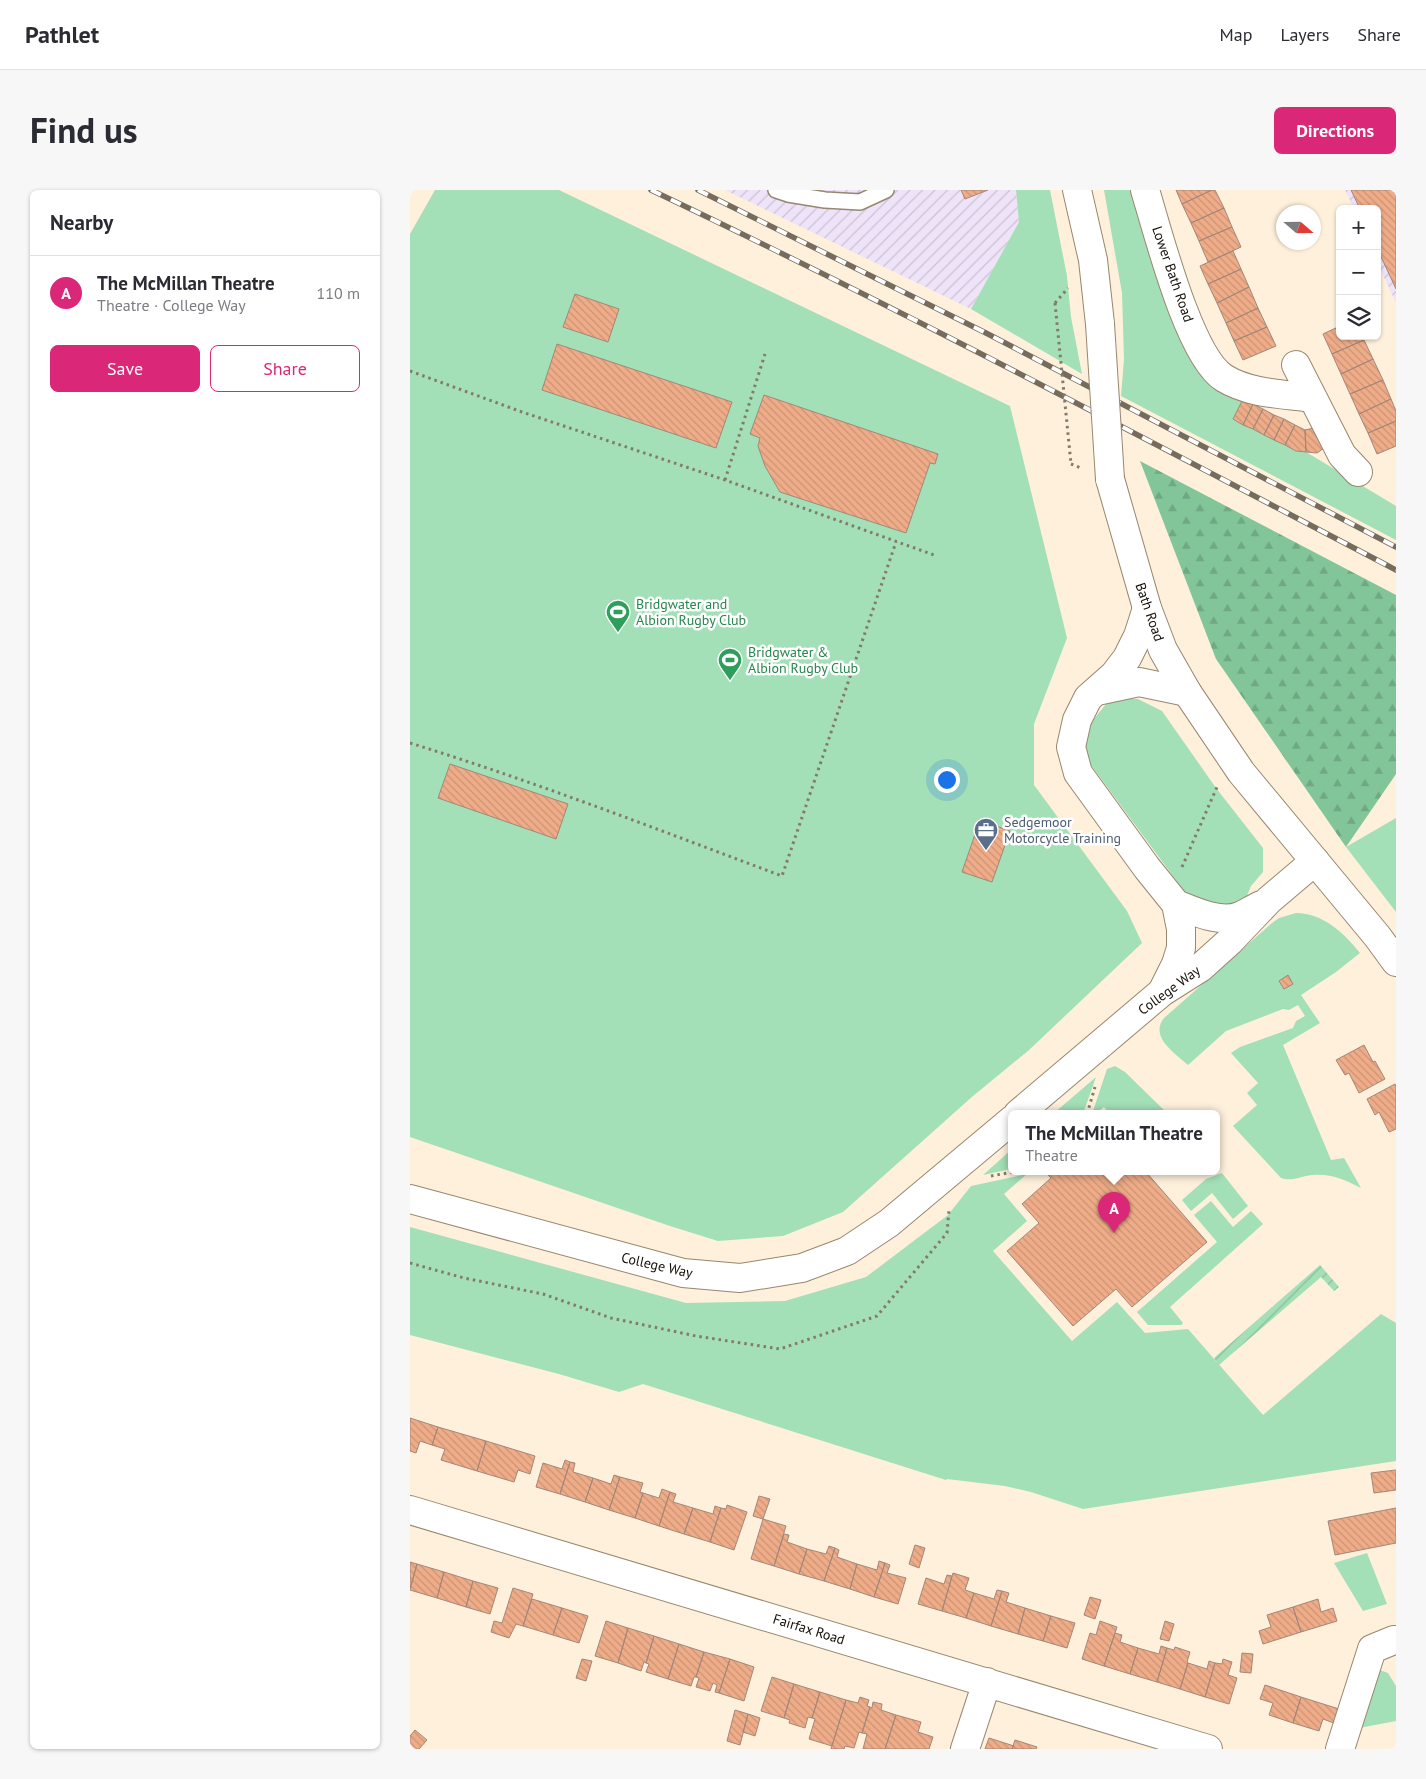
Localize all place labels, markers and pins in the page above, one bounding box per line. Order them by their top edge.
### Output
place label: Bridgwater and Albion Rugby Club [636,595,746,629]
sports icon: Bridgwater and Albion Rugby Club [605,599,631,633]
place label: Bridgwater & Albion Rugby Club [748,643,858,677]
sports icon: Bridgwater & Albion Rugby Club [717,647,743,681]
place label: Sedgemoor Motorcycle Training [1004,813,1121,847]
office icon: Sedgemoor Motorcycle Training [973,817,999,851]
pin: A [1098,1192,1130,1233]

